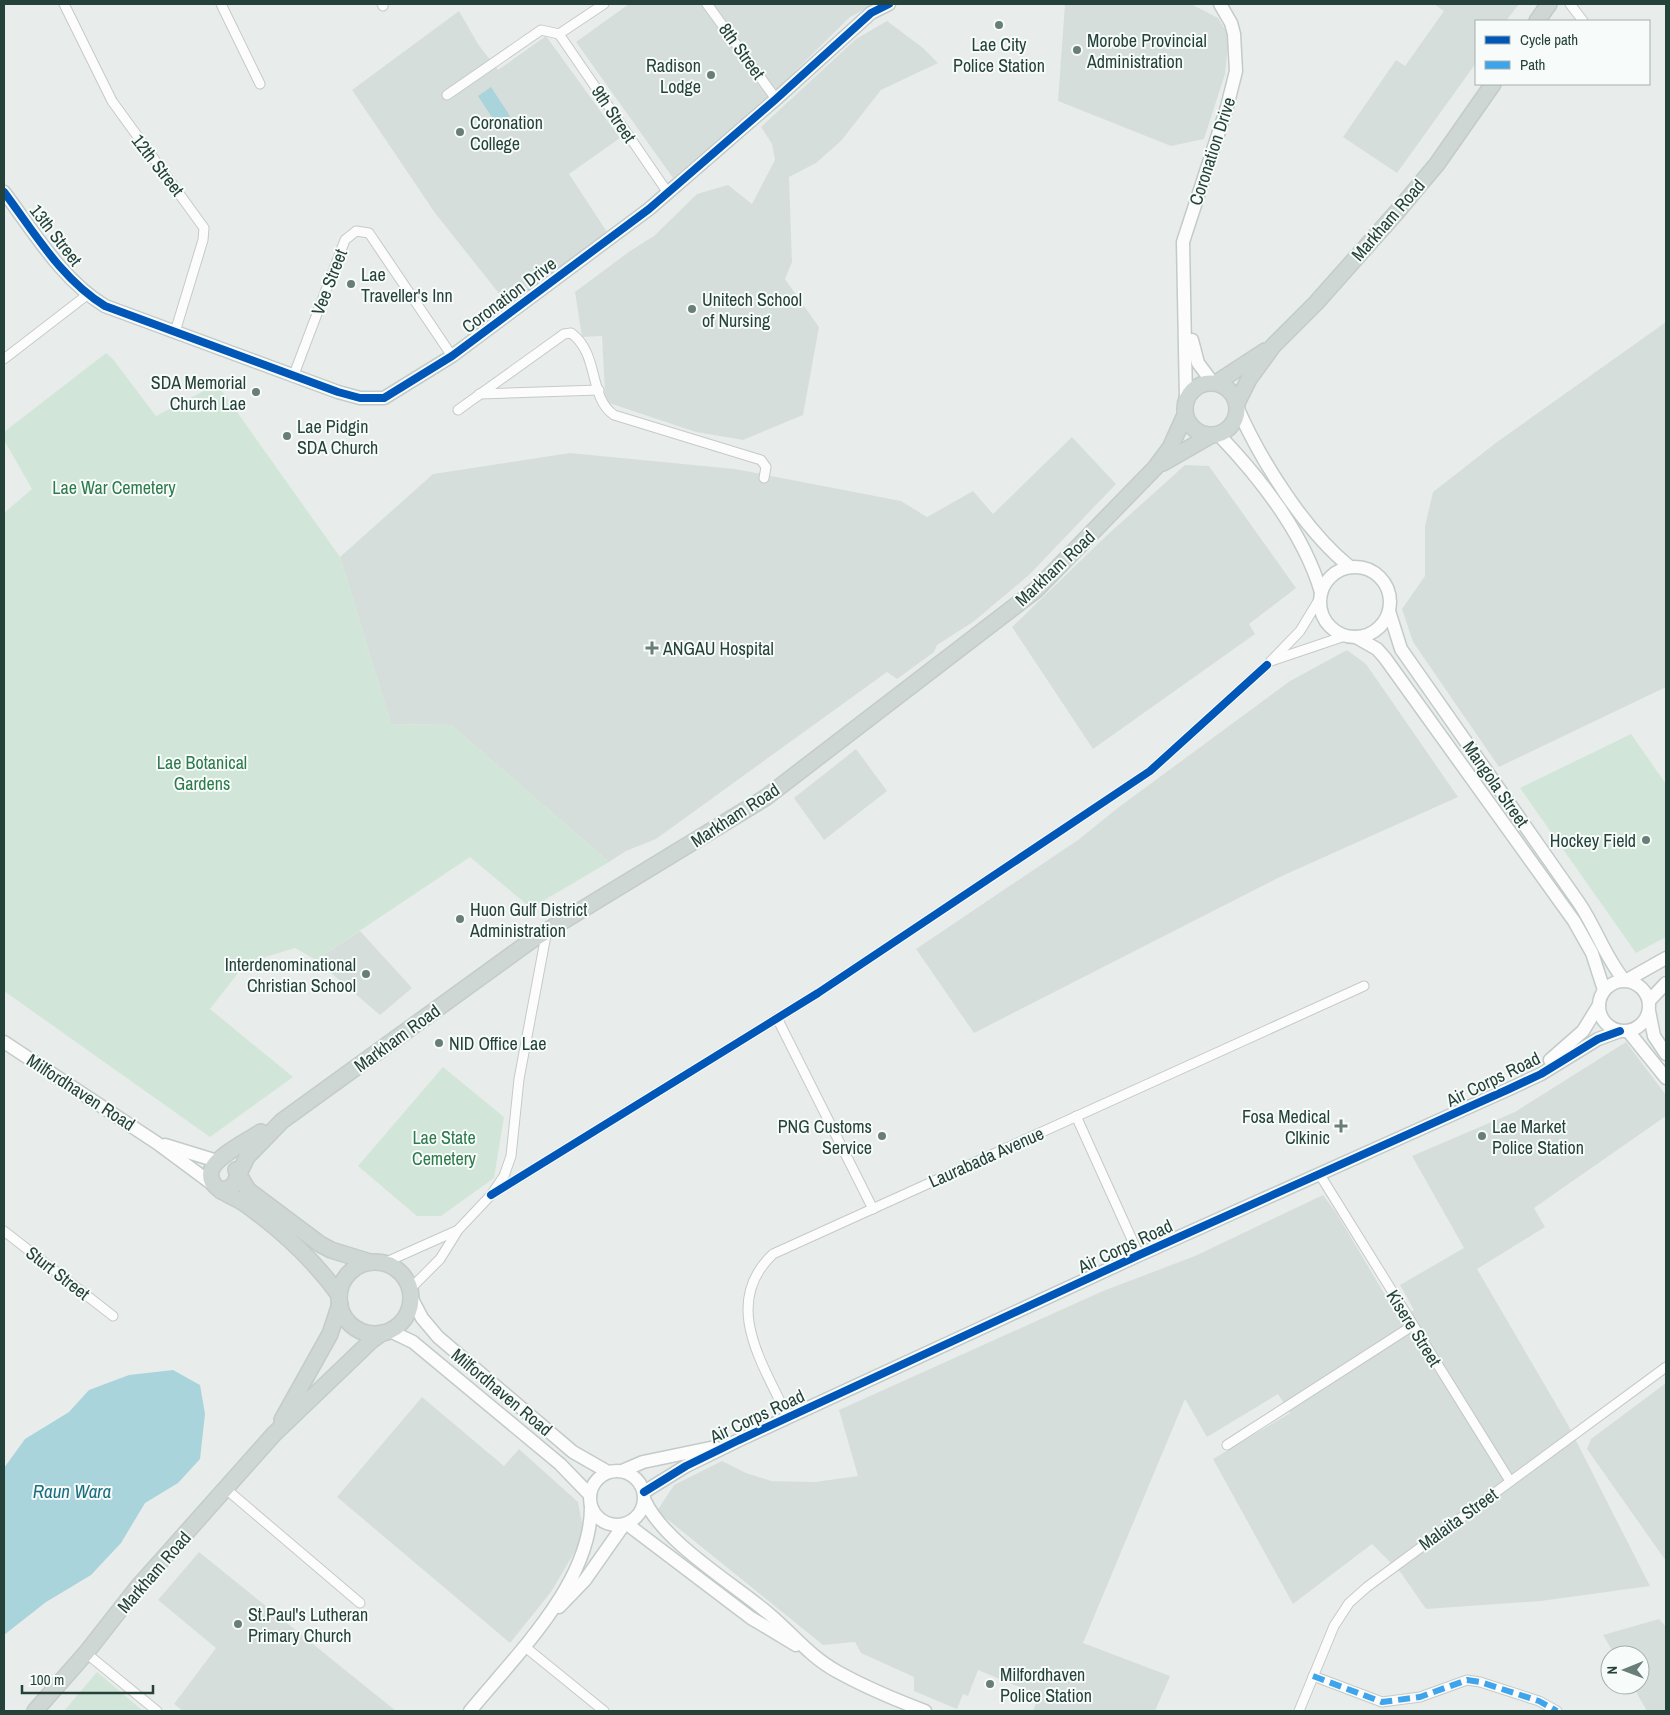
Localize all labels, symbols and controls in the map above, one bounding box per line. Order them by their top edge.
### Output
street label: 8th Street [713,18,771,84]
marker: Lae City Police Station [993,19,1005,31]
legend [1475,20,1650,85]
place label: Morobe Provincial Administration [1086,28,1207,74]
text: Cycle path [1520,29,1578,50]
place label: Lae City Police Station [953,32,1045,78]
marker: Morobe Provincial Administration [1071,44,1083,56]
place label: Radison Lodge [646,53,701,99]
text: Path [1520,54,1545,75]
marker: Radison Lodge [705,69,717,81]
street label: 9th Street [586,80,642,148]
street label: Coronation Drive [1183,94,1241,208]
place label: Coronation College [470,110,543,156]
marker: Coronation College [454,126,466,138]
street label: 12th Street [126,129,190,201]
street label: Markham Road [1345,174,1431,266]
street label: 13th Street [24,199,88,271]
street label: Vee Street [305,245,353,319]
street label: Coronation Drive [457,251,561,339]
place label: Lae Traveller's Inn [361,262,453,308]
marker: Lae Traveller's Inn [345,278,357,290]
place label: Unitech School of Nursing [702,287,802,333]
marker: Unitech School of Nursing [686,303,698,315]
place label: SDA Memorial Church Lae [151,370,246,416]
marker: SDA Memorial Church Lae [250,386,262,398]
place label: Lae Pidgin SDA Church [297,414,378,460]
marker: Lae Pidgin SDA Church [281,430,293,442]
park label: Lae War Cemetery [52,475,176,500]
street label: Markham Road [1010,524,1100,612]
place label: ANGAU Hospital [662,636,774,661]
marker: ANGAU Hospital [645,641,659,655]
street label: Mangola Street [1457,736,1535,832]
park label: Lae Botanical Gardens [157,750,247,796]
street label: Markham Road [686,777,784,853]
place label: Hockey Field [1550,828,1636,853]
marker: Hockey Field [1640,834,1652,846]
place label: Huon Gulf District Administration [469,897,587,943]
marker: Huon Gulf District Administration [454,913,466,925]
place label: Interdenominational Christian School [225,952,356,998]
marker: Interdenominational Christian School [360,968,372,980]
street label: Markham Road [349,998,445,1078]
place label: NID Office Lae [449,1031,546,1056]
marker: NID Office Lae [433,1037,445,1049]
street label: Air Corps Road [1441,1045,1544,1113]
street label: Milfordhaven Road [22,1048,140,1136]
place label: Fosa Medical Clkinic [1242,1104,1330,1150]
place label: PNG Customs Service [778,1114,872,1160]
place label: Lae Market Police Station [1492,1114,1584,1160]
marker: Fosa Medical Clkinic [1334,1119,1348,1133]
street label: Laurabada Avenue [924,1120,1048,1194]
park label: Lae State Cemetery [412,1125,477,1171]
marker: PNG Customs Service [876,1130,888,1142]
marker: Lae Market Police Station [1476,1130,1488,1142]
street label: Air Corps Road [1073,1213,1176,1279]
street label: Sturt Street [21,1240,95,1306]
street label: Kisere Street [1381,1285,1447,1371]
street label: Milfordhaven Road [446,1342,558,1442]
street label: Air Corps Road [705,1383,808,1449]
water label: Raun Wara [33,1478,112,1504]
street label: Malaita Street [1413,1482,1503,1556]
street label: Markham Road [111,1526,197,1618]
place label: St.Paul's Lutheran Primary Church [248,1602,368,1648]
marker: St.Paul's Lutheran Primary Church [232,1618,244,1630]
north arrow [1600,1645,1650,1695]
scale bar [22,1662,154,1694]
place label: Milfordhaven Police Station [1000,1662,1092,1708]
text: N [1603,1666,1621,1675]
text: 100 m [30,1669,64,1690]
marker: Milfordhaven Police Station [984,1678,996,1690]

